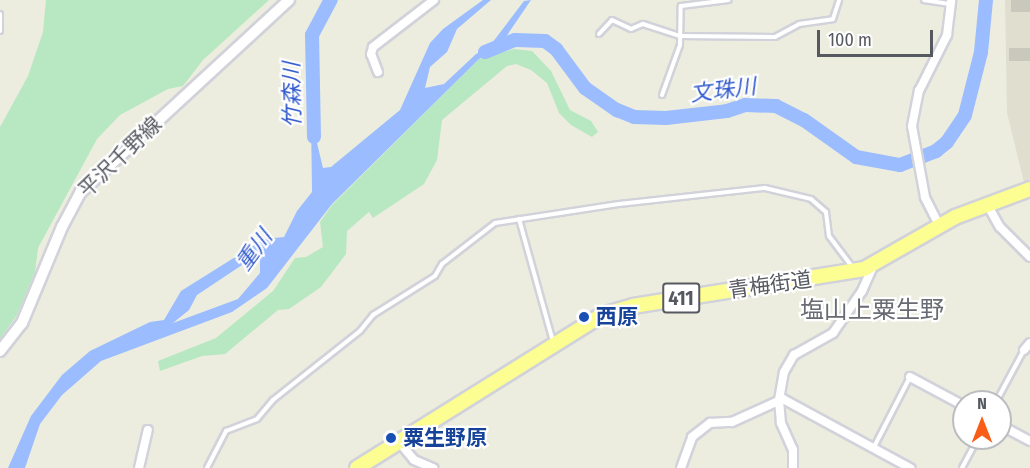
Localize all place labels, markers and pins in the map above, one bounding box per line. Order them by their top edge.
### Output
place label: 西原 [596,304,638,330]
marker: 西原 [577,310,591,324]
place label: 粟生野原 [403,425,487,451]
marker: 粟生野原 [384,431,398,445]

